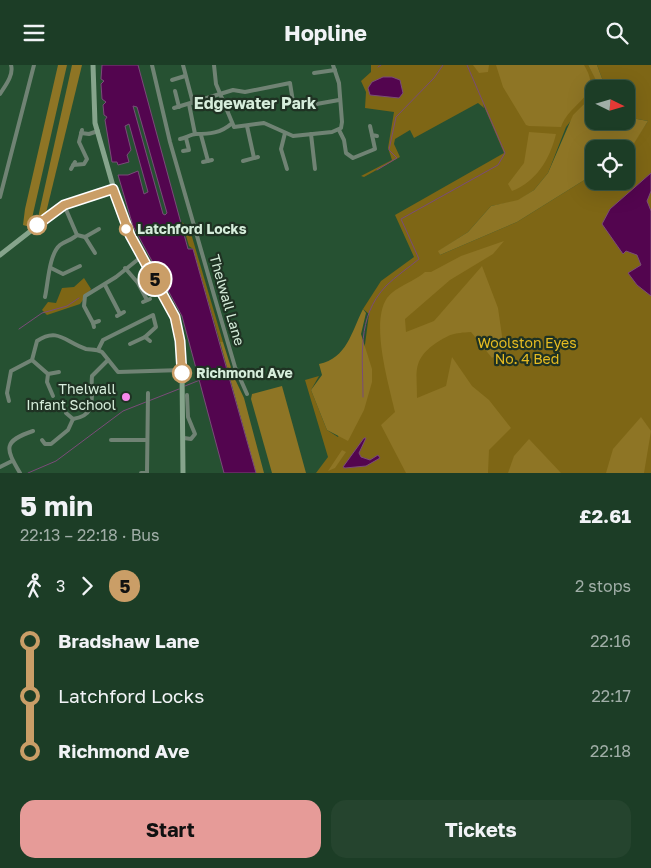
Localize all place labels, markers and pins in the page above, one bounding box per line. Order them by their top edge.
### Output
unlabelled marker [27,215,47,235]
place label: Latchford Locks [137,220,247,237]
marker: Latchford Locks [119,222,133,236]
marker: Richmond Ave [172,363,192,383]
place label: Richmond Ave [196,364,293,381]
place label: Thelwall Infant School [26,380,116,413]
marker: Thelwall Infant School [120,391,132,403]

